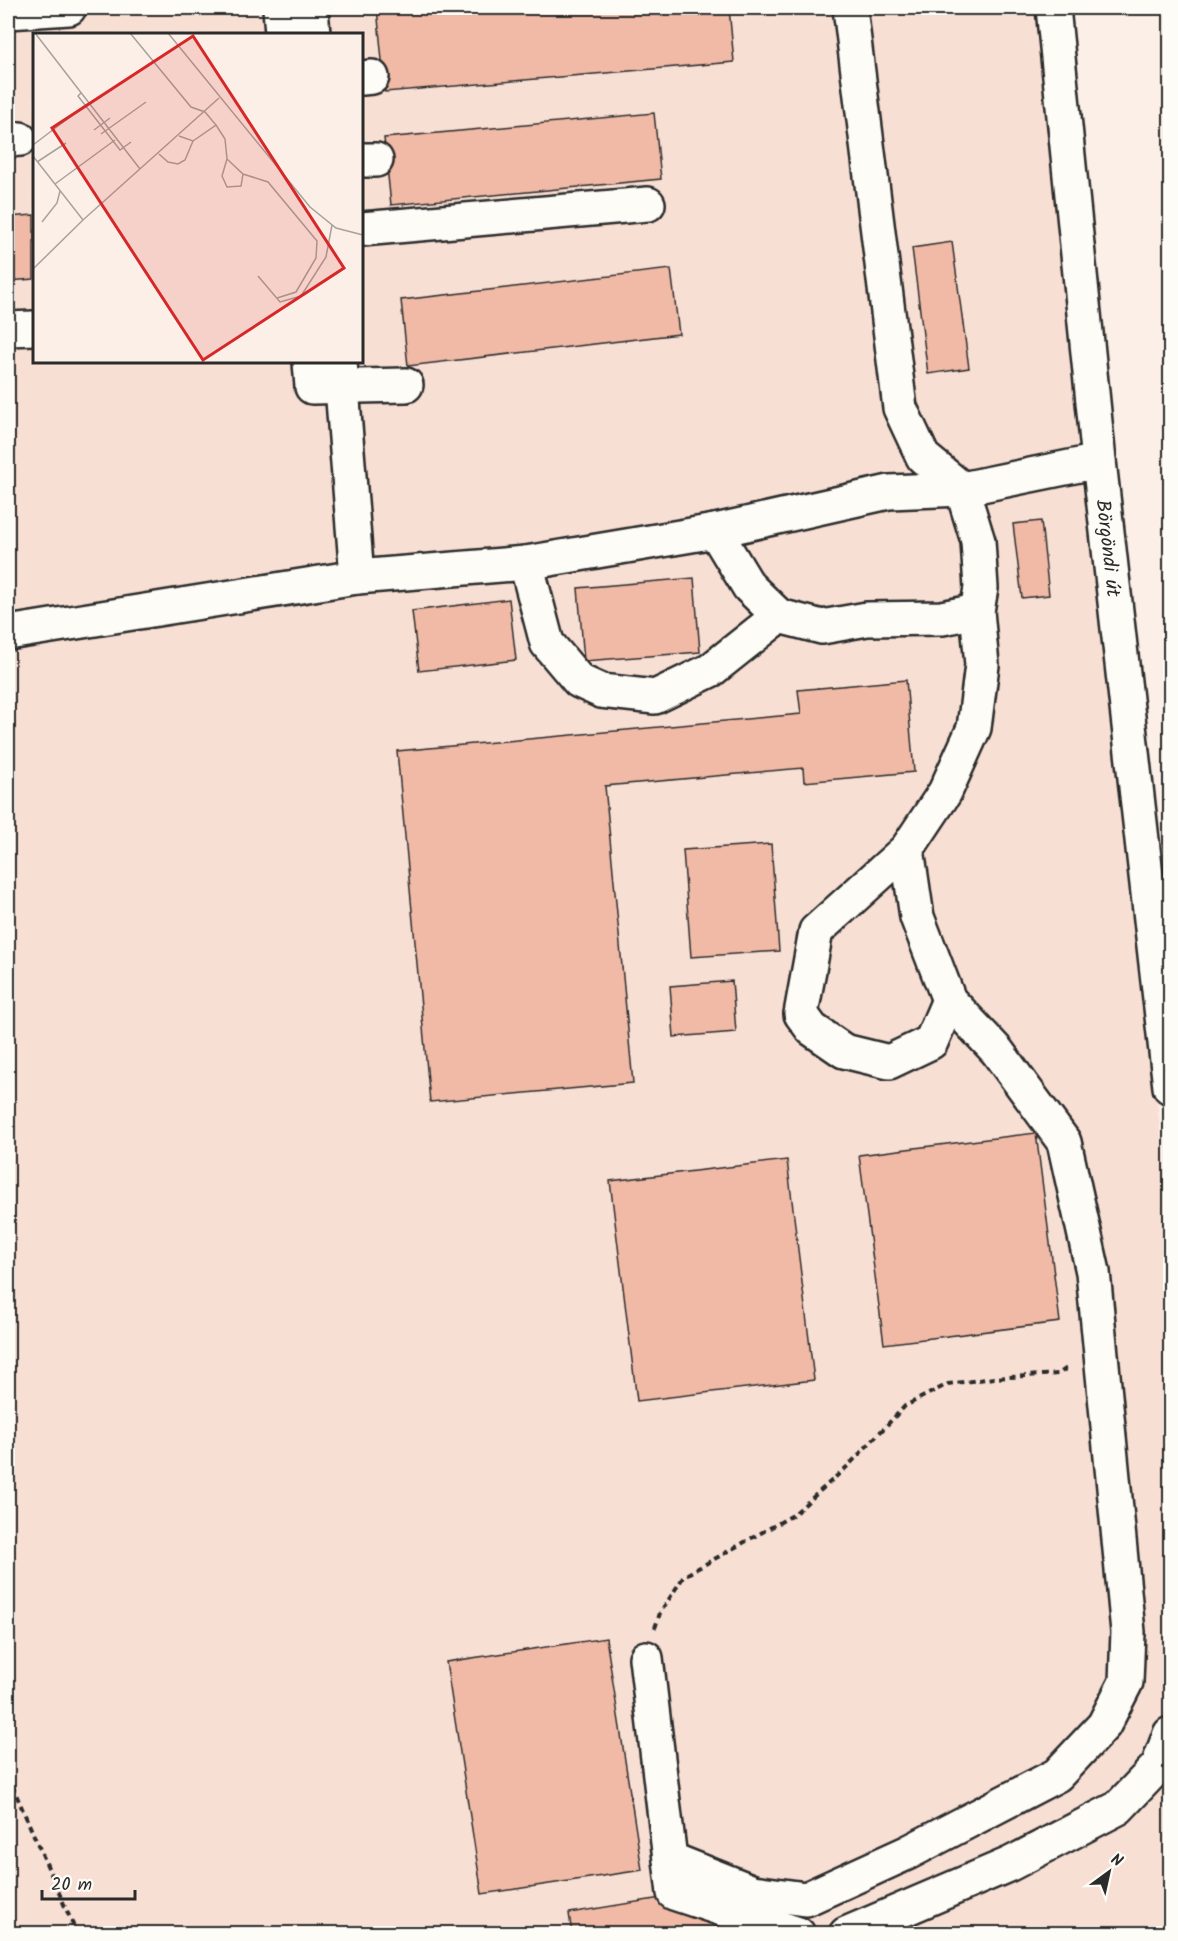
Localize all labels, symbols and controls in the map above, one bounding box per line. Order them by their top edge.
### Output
inset map [33,33,363,363]
street label: Börgöndi út [1085,498,1128,599]
north arrow [1079,1842,1139,1902]
text: N [1105,1847,1127,1874]
scale bar [42,1863,135,1901]
text: 20 m [51,1871,92,1900]

